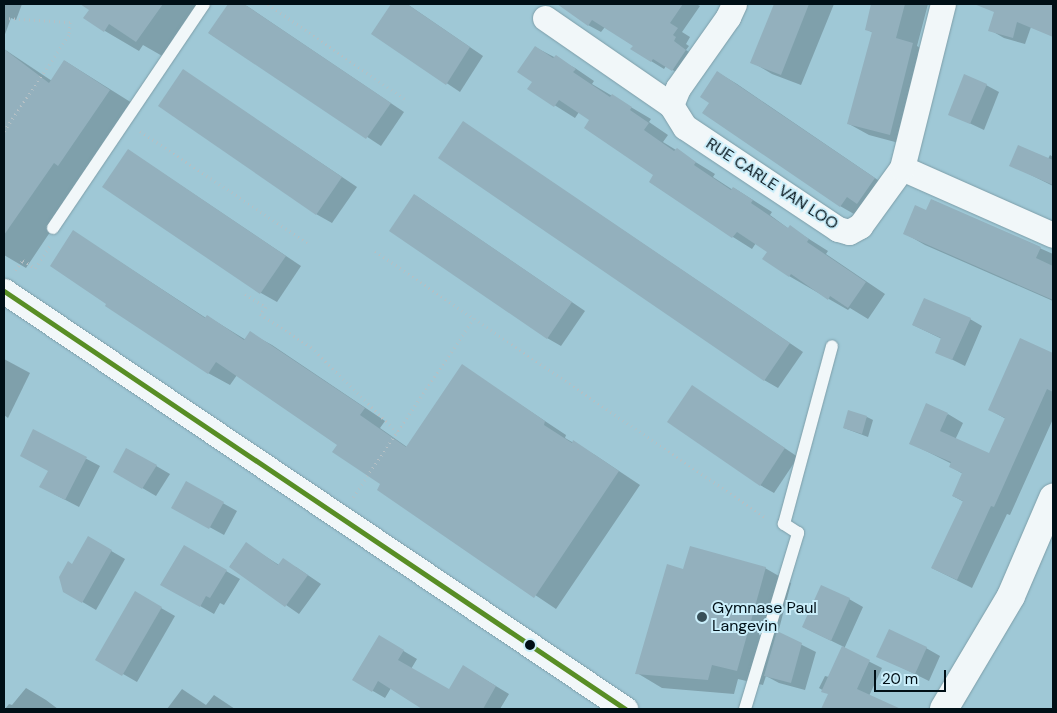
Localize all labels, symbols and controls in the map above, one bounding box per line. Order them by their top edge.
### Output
street label: RUE CARLE VAN LOO [702,134,842,234]
place label: Gymnase Paul Langevin [712,598,817,636]
marker: Gymnase Paul Langevin [696,611,708,623]
unlabelled marker [525,640,535,650]
scale bar [877,660,950,692]
text: 20 m [882,669,918,689]

